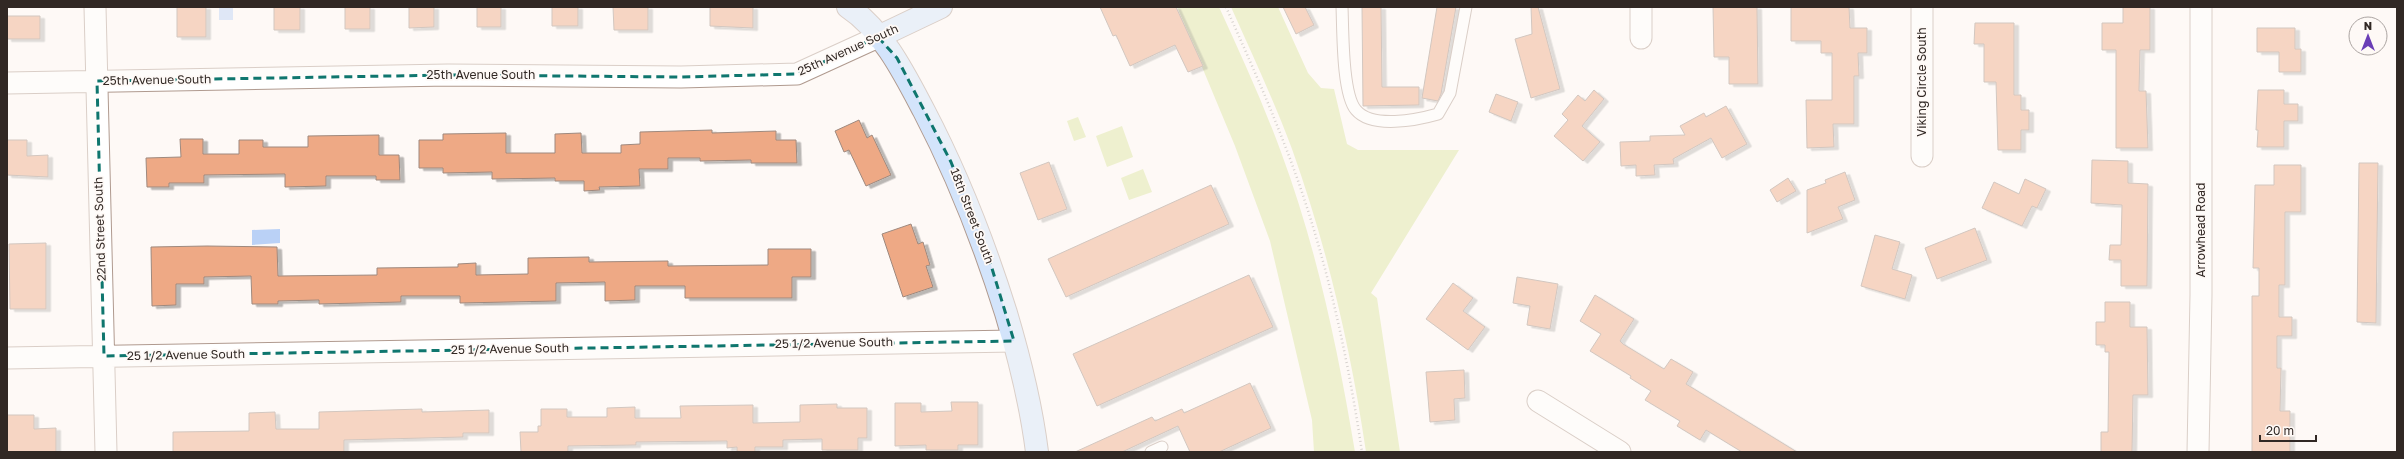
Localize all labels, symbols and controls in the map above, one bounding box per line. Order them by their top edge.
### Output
north arrow [2348,16,2388,56]
text: N [2364,19,2372,32]
street label: 25th Avenue South [795,21,901,79]
street label: Viking Circle South [1914,27,1929,137]
street label: 25th Avenue South [427,67,535,82]
street label: 25th Avenue South [102,71,212,88]
street label: 18th Street South [947,166,998,266]
street label: 22nd Street South [90,177,109,282]
street label: Arrowhead Road [2193,183,2208,277]
street label: 25 1/2 Avenue South [775,334,893,351]
street label: 25 1/2 Avenue South [451,340,569,357]
street label: 25 1/2 Avenue South [127,346,245,363]
scale bar [2260,417,2316,443]
text: 20 m [2266,423,2294,438]

